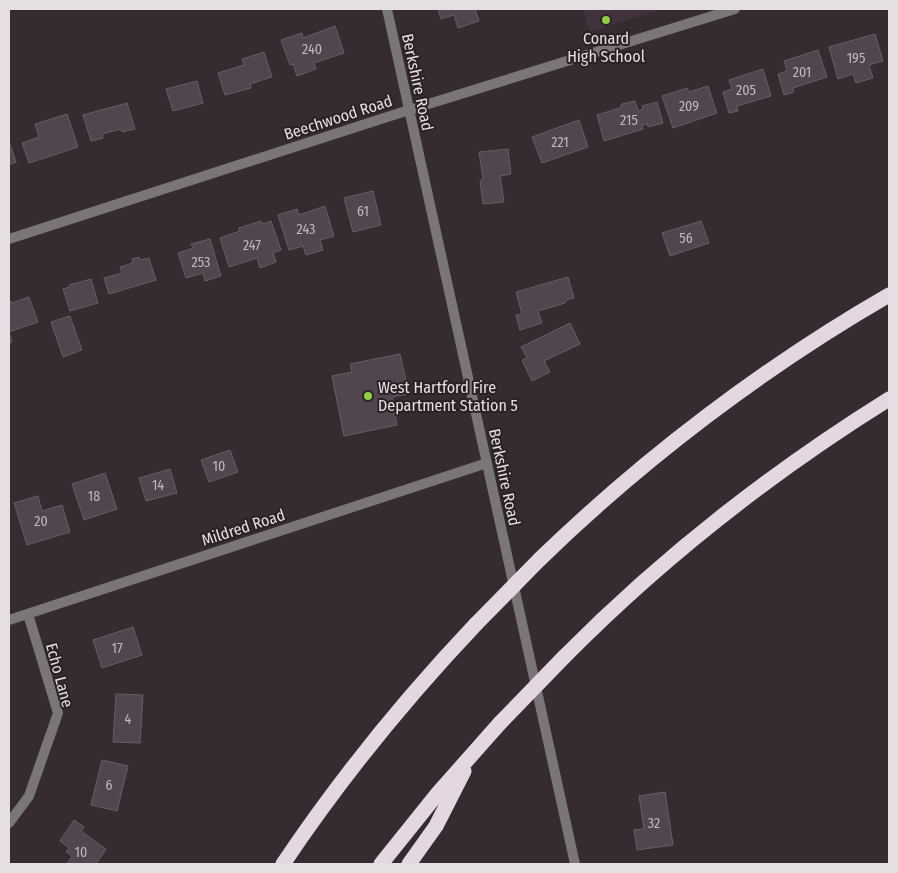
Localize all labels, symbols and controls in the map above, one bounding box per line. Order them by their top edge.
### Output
marker: Conard High School [600,14,612,26]
place label: Conard High School [567,29,645,66]
street label: Berkshire Road [398,32,437,132]
house number: 240 [302,41,322,58]
house number: 195 [847,50,865,67]
house number: 201 [793,64,811,81]
house number: 205 [736,82,756,99]
street label: Beechwood Road [282,91,395,144]
house number: 209 [679,98,699,115]
house number: 215 [620,112,638,129]
house number: 221 [551,134,569,151]
house number: 61 [357,203,369,220]
house number: 243 [297,221,315,238]
house number: 56 [679,230,693,247]
house number: 247 [243,237,261,254]
house number: 253 [192,254,210,271]
place label: West Hartford Fire Department Station 5 [378,378,518,415]
marker: West Hartford Fire Department Station 5 [362,390,374,402]
street label: Berkshire Road [485,427,524,527]
house number: 10 [213,458,225,475]
house number: 14 [152,477,164,494]
house number: 18 [88,488,100,505]
street label: Mildred Road [199,505,287,550]
house number: 20 [34,513,48,530]
house number: 17 [111,640,123,657]
street label: Echo Lane [42,641,77,709]
house number: 4 [125,711,132,728]
house number: 6 [106,777,113,794]
house number: 32 [648,815,660,832]
house number: 10 [75,844,87,861]

